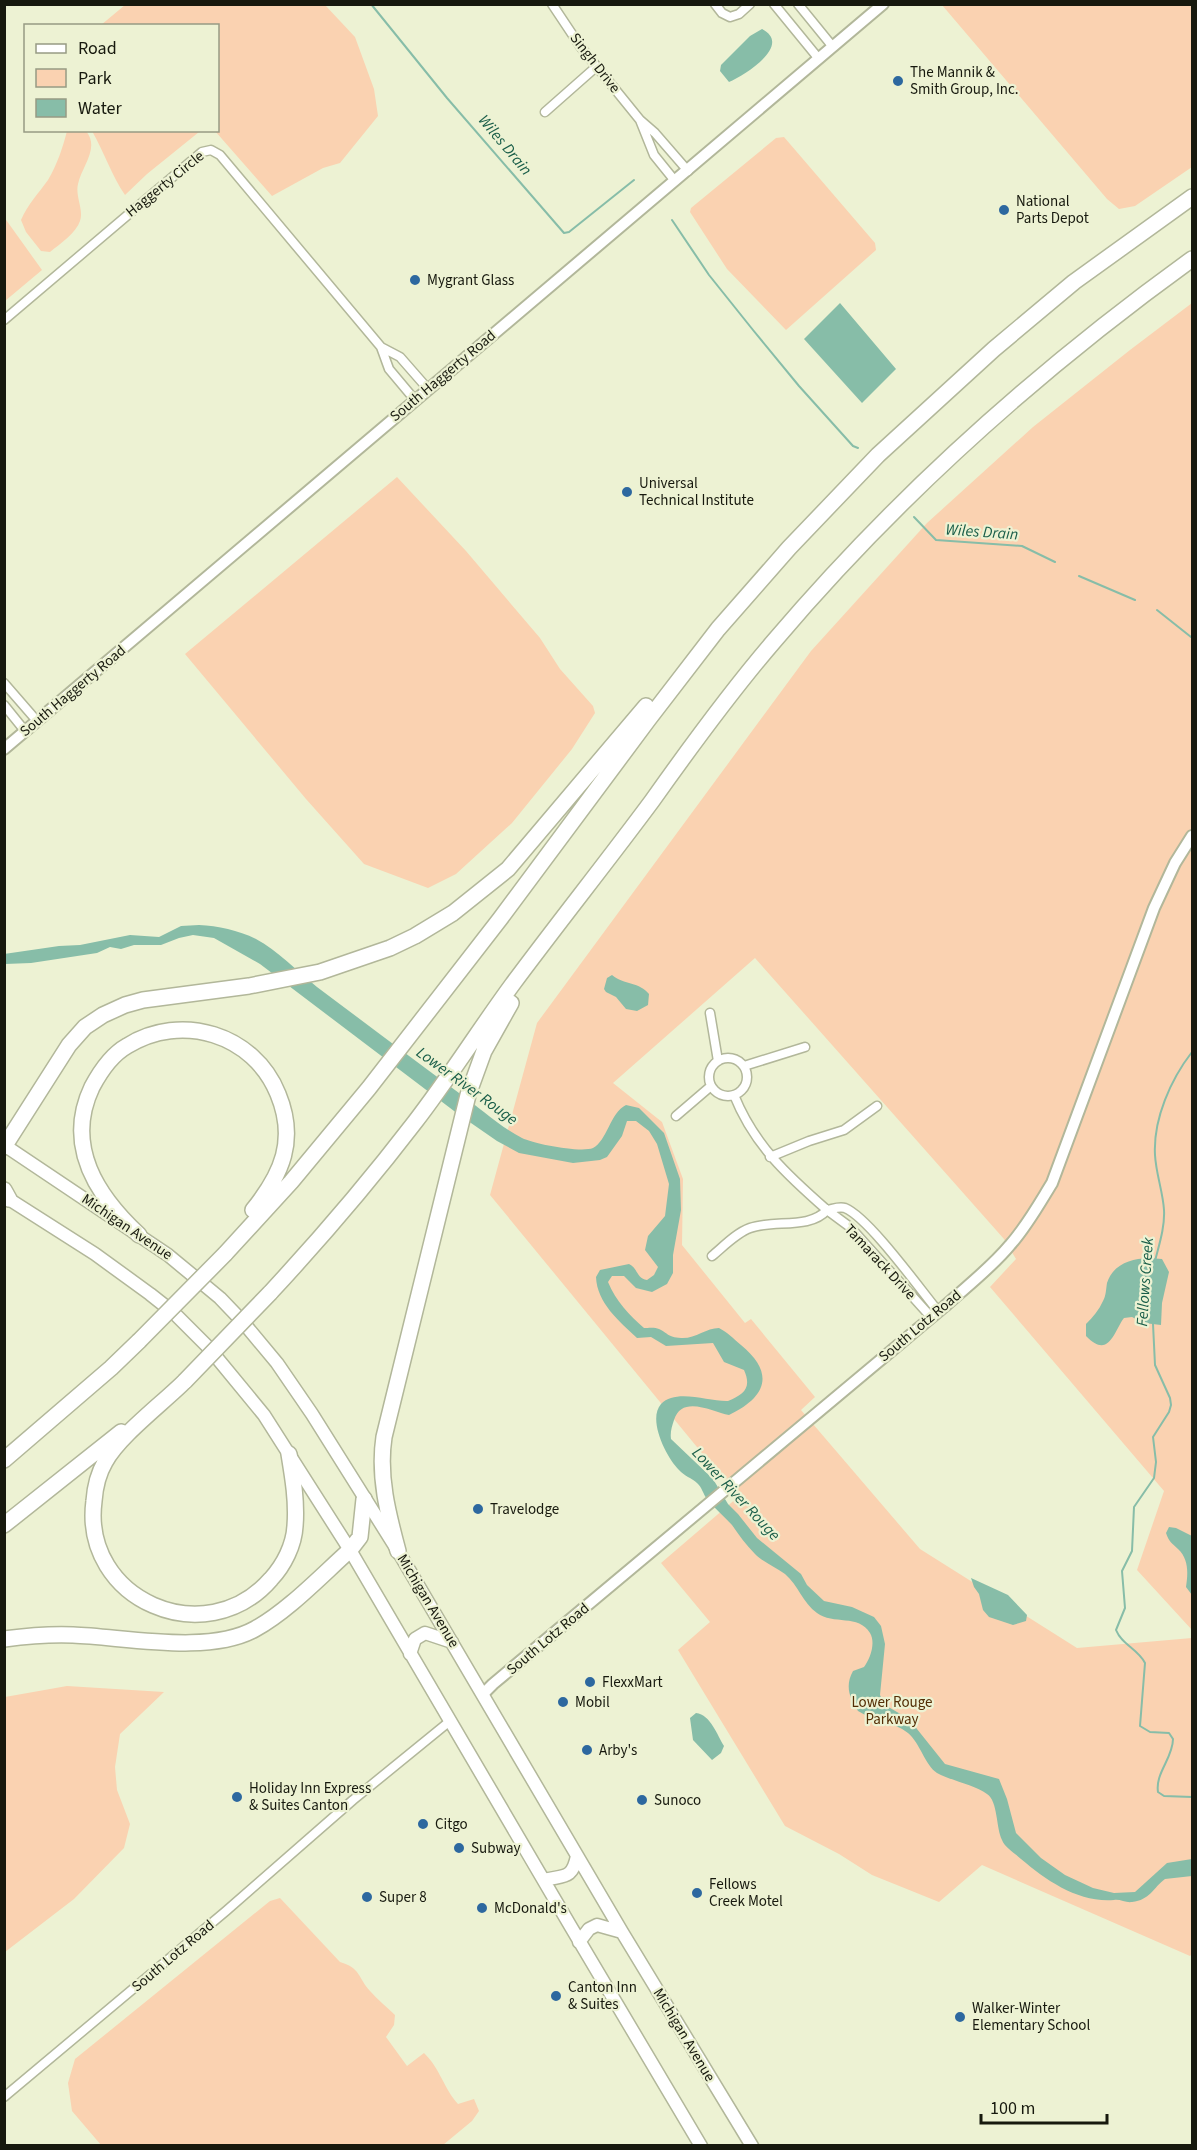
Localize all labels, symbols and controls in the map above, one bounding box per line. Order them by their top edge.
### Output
legend [24,24,219,132]
street label: Singh Drive [565,29,625,97]
text: Road [78,36,117,61]
place label: The Mannik & Smith Group, Inc. [910,62,1019,100]
text: Park [78,66,112,91]
marker: The Mannik & Smith Group, Inc. [891,74,905,88]
text: Water [78,96,122,121]
water label: Wiles Drain [473,110,537,180]
street label: Haggerty Circle [121,146,209,222]
place label: National Parts Depot [1016,191,1089,229]
marker: National Parts Depot [997,203,1011,217]
place label: Mygrant Glass [427,270,514,291]
marker: Mygrant Glass [408,273,422,287]
street label: South Haggerty Road [385,325,501,427]
place label: Universal Technical Institute [639,473,754,511]
marker: Universal Technical Institute [620,485,634,499]
water label: Wiles Drain [945,518,1019,546]
street label: South Haggerty Road [15,640,131,742]
water label: Lower River Rouge [412,1042,522,1130]
street label: Michigan Avenue [77,1189,177,1265]
street label: Tamarack Drive [839,1219,921,1305]
water label: Fellows Creek [1131,1236,1159,1327]
street label: South Lotz Road [874,1285,966,1367]
water label: Lower River Rouge [687,1442,785,1546]
place label: Travelodge [490,1499,559,1520]
marker: Travelodge [471,1502,485,1516]
street label: Michigan Avenue [392,1550,464,1652]
street label: South Lotz Road [502,1598,594,1680]
place label: FlexxMart [602,1672,663,1693]
marker: FlexxMart [583,1675,597,1689]
place label: Mobil [575,1692,610,1713]
park label: Lower Rouge Parkway [851,1692,933,1730]
marker: Mobil [556,1695,570,1709]
place label: Arby's [599,1740,637,1761]
marker: Arby's [580,1743,594,1757]
place label: Holiday Inn Express & Suites Canton [249,1778,371,1816]
marker: Holiday Inn Express & Suites Canton [230,1790,244,1804]
place label: Sunoco [654,1790,701,1811]
marker: Sunoco [635,1793,649,1807]
place label: Citgo [435,1814,468,1835]
marker: Citgo [416,1817,430,1831]
place label: Subway [471,1838,521,1859]
marker: Subway [452,1841,466,1855]
place label: Fellows Creek Motel [709,1874,783,1912]
marker: Fellows Creek Motel [690,1886,704,1900]
place label: Super 8 [379,1887,427,1908]
marker: Super 8 [360,1890,374,1904]
place label: McDonald's [494,1898,567,1919]
marker: McDonald's [475,1901,489,1915]
street label: South Lotz Road [127,1915,219,1997]
place label: Canton Inn & Suites [568,1977,637,2015]
street label: Michigan Avenue [648,1984,720,2086]
marker: Canton Inn & Suites [549,1989,563,2003]
place label: Walker-Winter Elementary School [972,1998,1090,2036]
marker: Walker-Winter Elementary School [953,2010,967,2024]
scale bar [981,2087,1107,2125]
text: 100 m [990,2096,1035,2121]

